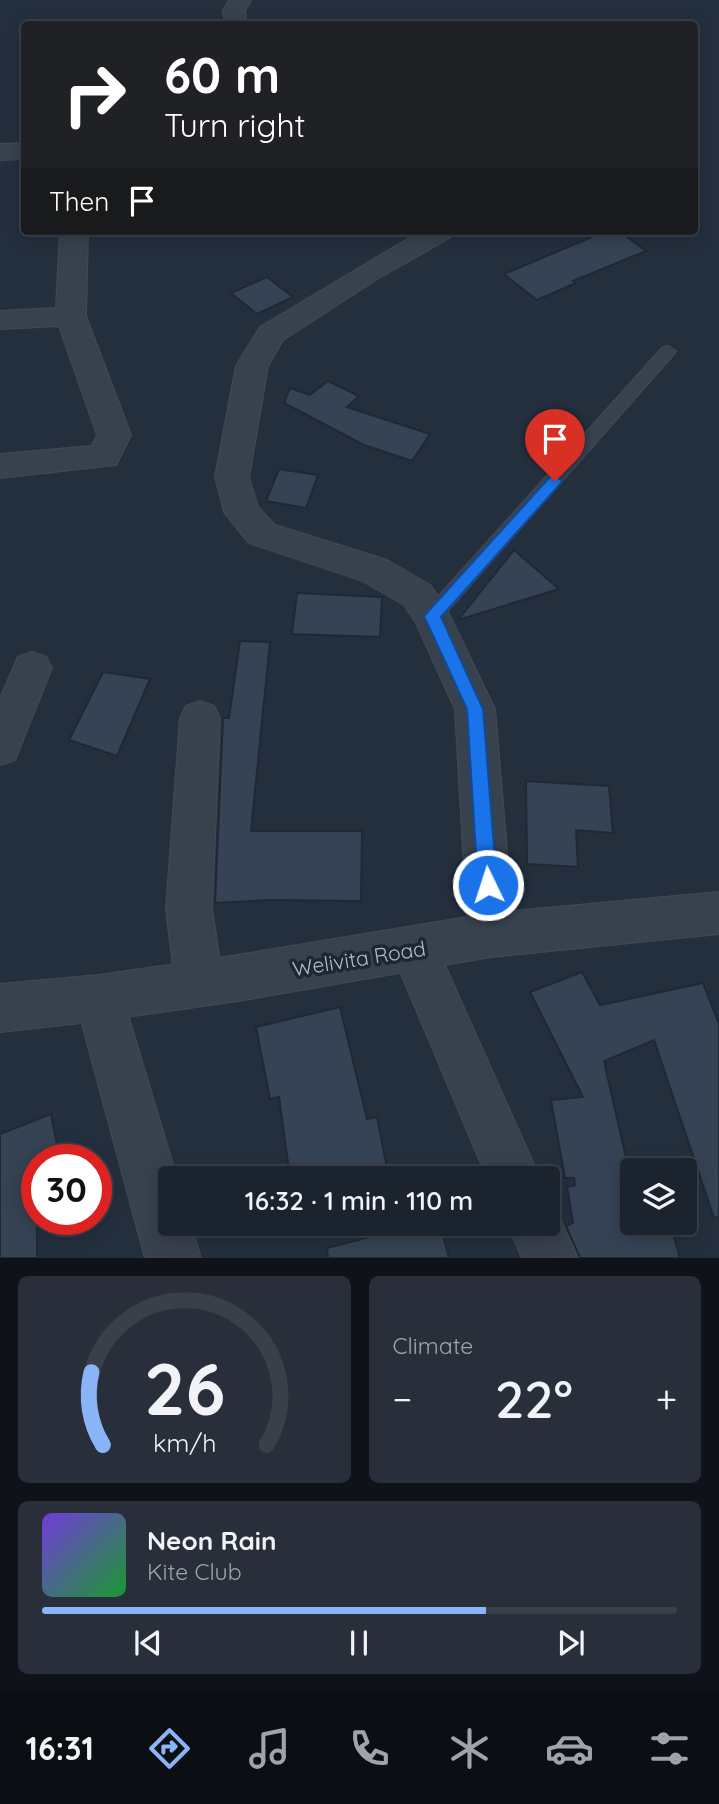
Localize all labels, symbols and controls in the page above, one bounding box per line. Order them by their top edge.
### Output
text: 60 m [164,44,280,105]
icon: right [49,49,140,140]
text: Turn right [164,105,305,145]
icon: arrive [123,182,161,220]
text: Then [49,185,109,218]
pin [525,409,585,481]
icon: arrive [536,420,574,458]
position arrow [451,848,525,922]
street label: Welivita Road [291,935,427,981]
speed limit sign: 30 [21,1144,112,1235]
map controls [620,1158,697,1235]
button: layers [620,1158,697,1235]
text: 16:32 · 1 min · 110 m [245,1184,473,1217]
text: Climate [393,1331,473,1360]
text: 26 [143,1343,225,1434]
text: 22° [495,1366,573,1431]
text: − [393,1375,412,1423]
text: + [656,1375,677,1423]
text: km/h [153,1427,216,1458]
text: Neon Rain [147,1524,276,1557]
text: Kite Club [147,1557,242,1586]
icon: previous [129,1624,167,1662]
icon: pause [340,1624,378,1662]
icon: next [552,1624,590,1662]
icon: directions [145,1724,194,1773]
icon: music [245,1724,294,1773]
icon: phone [345,1724,394,1773]
icon: climate [445,1724,494,1773]
icon: car [545,1724,594,1773]
icon: filters [645,1724,694,1773]
text: 16:31 [25,1728,94,1768]

